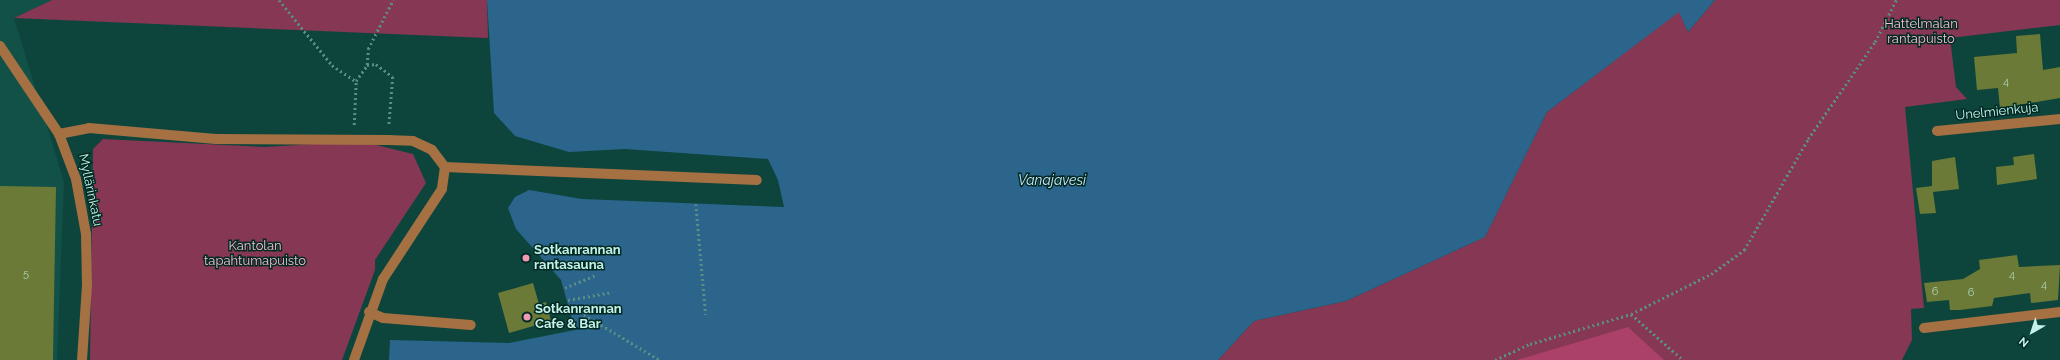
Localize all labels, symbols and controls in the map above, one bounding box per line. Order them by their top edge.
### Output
park label: Hattelmalan rantapuisto [1884,17,1958,48]
house number: 4 [2003,75,2009,89]
street label: Unelmienkuja [1955,100,2039,124]
street label: Myllärinkatu [75,152,105,228]
water label: Vanajavesi [1018,172,1086,188]
park label: Kantolan tapahtumapuisto [204,239,306,270]
place label: Sotkanrannan rantasauna [534,243,621,274]
marker: Sotkanrannan rantasauna [521,253,531,263]
house number: 5 [23,267,29,281]
house number: 4 [2009,268,2015,282]
house number: 4 [2041,278,2047,292]
house number: 6 [1932,285,1938,299]
house number: 6 [1968,286,1974,300]
place label: Sotkanrannan Cafe & Bar [535,302,622,333]
marker: Sotkanrannan Cafe & Bar [522,312,532,322]
north arrow [2012,312,2052,352]
text: N [2017,334,2031,349]

